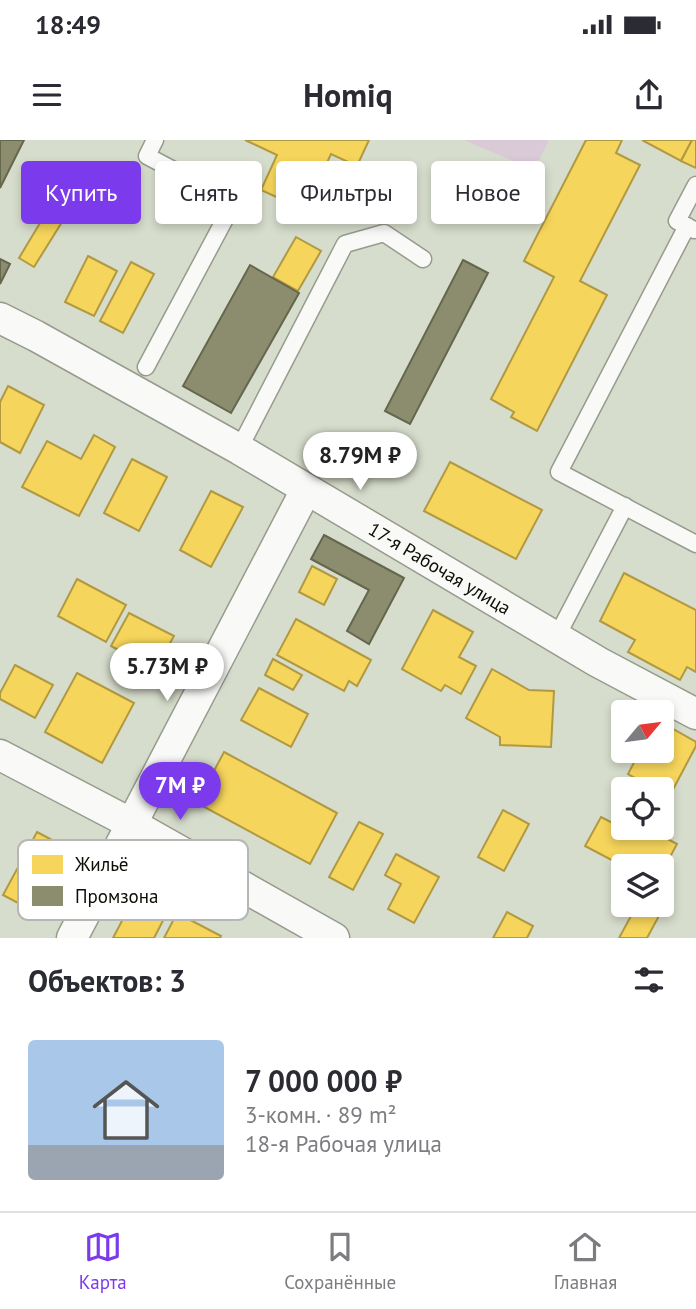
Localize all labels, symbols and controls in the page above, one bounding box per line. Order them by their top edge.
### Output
text: 18:49 [35,8,101,41]
text: Homiq [303,74,393,116]
icon: menu [28,76,66,114]
icon: share [630,76,668,114]
chip: Купить [21,161,141,224]
chip: Снять [155,161,262,224]
chip: Фильтры [276,161,417,224]
chip: Новое [431,161,545,224]
pin: 8.79M ₽ [295,432,425,492]
text: 8.79M ₽ [319,440,401,469]
street label: 17-я Рабочая улица [364,517,515,620]
pin: 5.73M ₽ [102,644,232,703]
text: 5.73M ₽ [126,651,208,680]
north arrow [611,700,674,763]
map controls [611,700,674,917]
pin: 7M ₽ [139,762,221,822]
text: 7M ₽ [155,770,205,799]
button: locate [611,777,674,840]
legend [18,840,248,920]
text: Жильё [74,852,129,876]
button: layers [611,854,674,917]
text: Промзона [75,884,159,908]
text: Объектов: 3 [28,961,186,1000]
icon: filters [630,961,668,999]
text: 7 000 000 ₽ [245,1061,402,1100]
icon: home [84,1068,168,1152]
text: 3-комн. · 89 m² [245,1100,397,1129]
text: 18-я Рабочая улица [245,1129,442,1158]
tab: Карта [79,1228,127,1294]
tab: Сохранённые [284,1228,396,1294]
tab: Главная [554,1228,617,1294]

